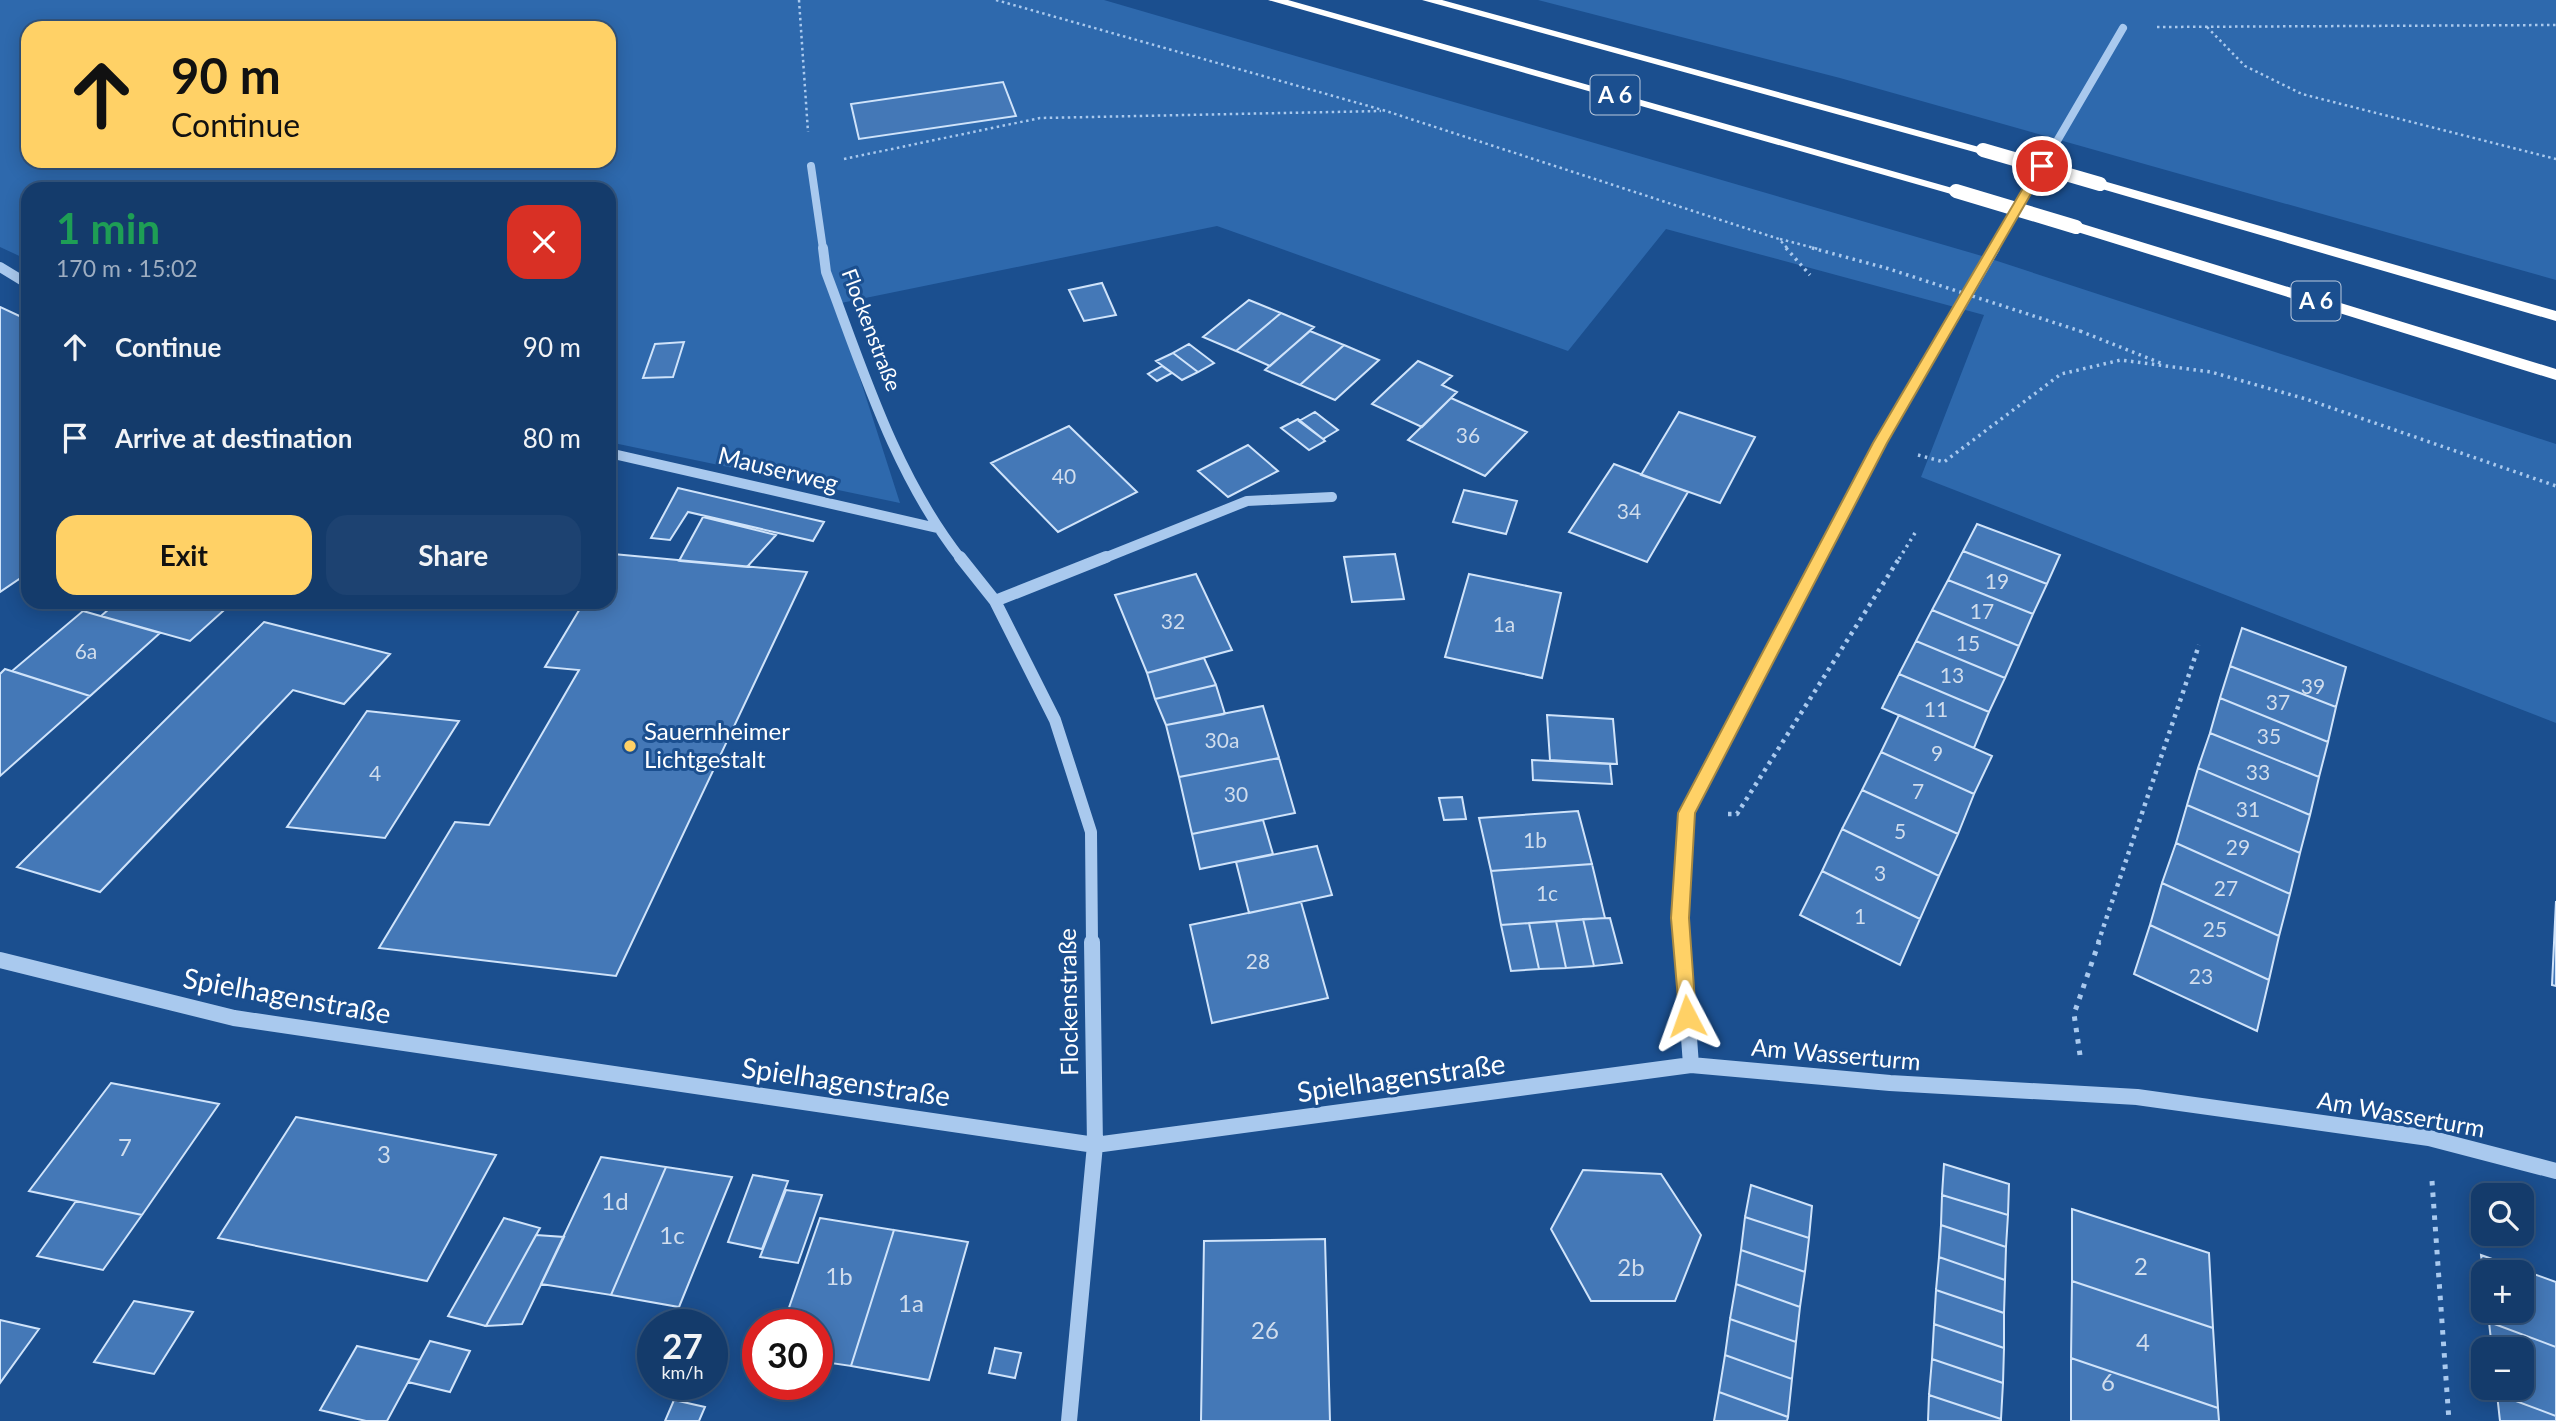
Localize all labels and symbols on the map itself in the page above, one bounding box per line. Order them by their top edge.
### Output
road number: A 6 [1590,76,1640,114]
pin [2012,136,2072,196]
street label: Flockenstraße [838,265,907,394]
road number: A 6 [2292,282,2340,320]
house number: 36 [1456,422,1480,447]
street label: Mauserweg [715,440,841,497]
house number: 40 [1052,463,1076,488]
house number: 34 [1617,498,1641,523]
house number: 19 [1985,568,2009,593]
house number: 17 [1970,598,1994,623]
house number: 32 [1161,608,1185,633]
house number: 1a [1493,611,1515,636]
house number: 15 [1956,630,1980,655]
house number: 6a [75,638,97,663]
house number: 13 [1940,662,1964,687]
house number: 39 [2301,673,2325,698]
house number: 37 [2266,689,2290,714]
house number: 11 [1924,696,1948,721]
place label: Sauernheimer Lichtgestalt [644,716,790,773]
house number: 35 [2257,723,2281,748]
house number: 30a [1205,727,1239,752]
marker: Sauernheimer Lichtgestalt [622,738,638,754]
house number: 9 [1931,740,1943,765]
house number: 33 [2246,759,2270,784]
house number: 4 [369,760,381,785]
house number: 7 [1912,778,1924,803]
house number: 30 [1224,781,1248,806]
house number: 31 [2236,796,2260,821]
house number: 5 [1894,818,1906,843]
house number: 1b [1523,827,1547,852]
house number: 29 [2226,834,2250,859]
house number: 3 [1874,860,1886,885]
house number: 27 [2214,875,2238,900]
house number: 1c [1536,880,1558,905]
house number: 1 [1854,903,1866,928]
house number: 25 [2203,916,2227,941]
street label: Flockenstraße [1052,928,1083,1076]
house number: 28 [1246,948,1270,973]
street label: Spielhagenstraße [181,960,394,1030]
house number: 23 [2189,963,2213,988]
position arrow [1650,979,1724,1053]
street label: Am Wasserturm [1750,1032,1922,1075]
street label: Spielhagenstraße [1294,1046,1507,1108]
street label: Spielhagenstraße [740,1050,953,1112]
street label: Am Wasserturm [2315,1084,2487,1143]
house number: 7 [118,1132,132,1161]
house number: 3 [377,1139,391,1168]
house number: 1d [601,1186,629,1215]
house number: 1c [659,1220,685,1249]
house number: 2 [2134,1251,2148,1280]
house number: 2b [1617,1252,1645,1281]
house number: 1b [825,1261,853,1290]
house number: 1a [898,1288,924,1317]
speed limit sign: 30 [742,1309,833,1400]
house number: 26 [1251,1315,1279,1344]
house number: 4 [2136,1327,2150,1356]
house number: 6 [2101,1367,2115,1396]

